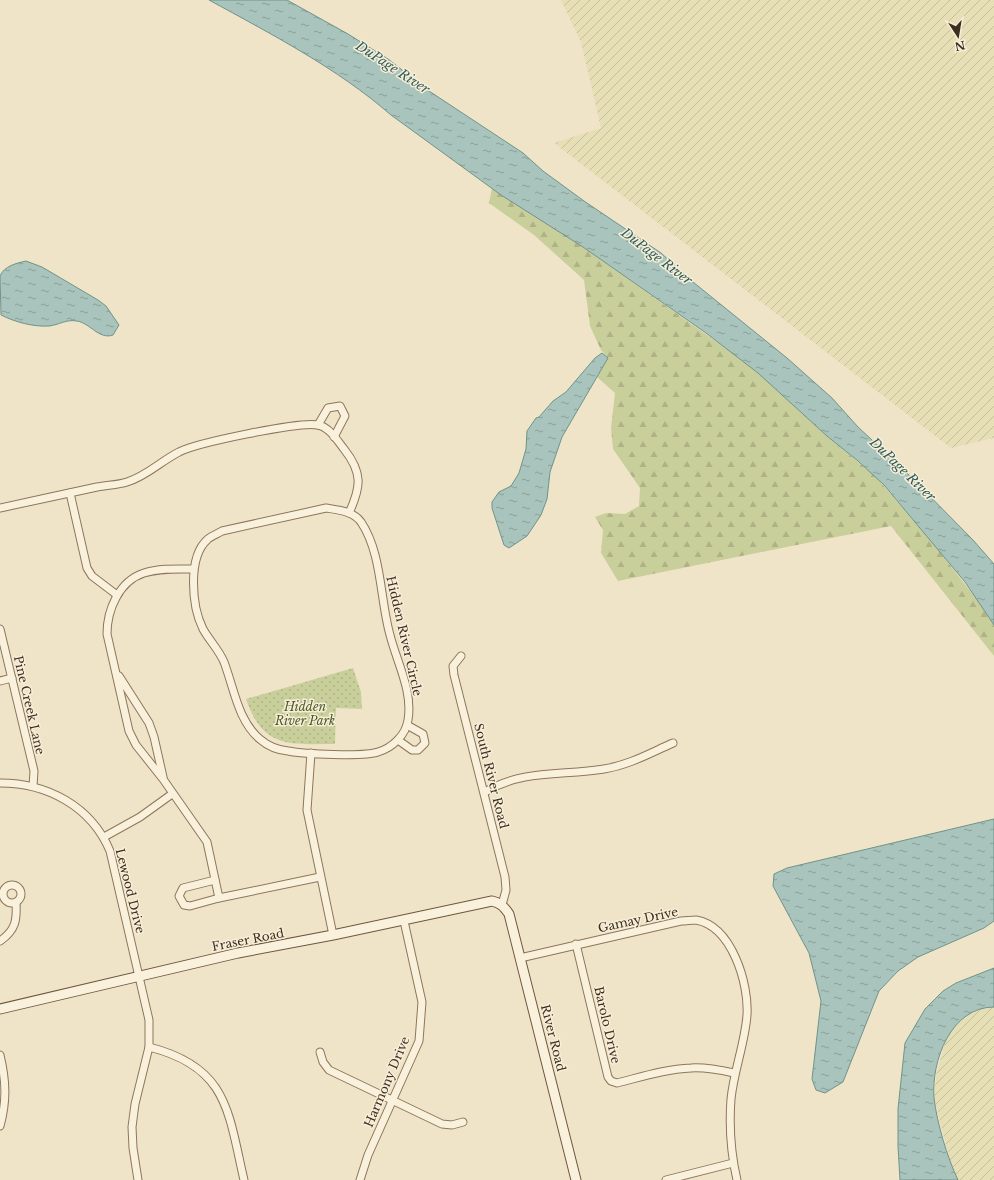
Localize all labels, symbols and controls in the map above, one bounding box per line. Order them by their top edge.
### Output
north arrow [938,16,978,56]
water label: DuPage River [352,37,434,98]
text: N [953,38,967,54]
water label: DuPage River [617,224,696,289]
water label: DuPage River [866,433,940,506]
street label: Hidden River Circle [383,574,426,698]
street label: Pine Creek Lane [11,654,48,756]
park label: Hidden River Park [274,699,335,728]
street label: South River Road [471,722,512,830]
street label: Lewood Drive [113,847,148,935]
street label: Gamay Drive [597,904,679,935]
street label: Fraser Road [210,925,285,954]
street label: Barolo Drive [591,985,624,1065]
street label: River Road [538,1003,569,1073]
street label: Harmony Drive [361,1034,412,1130]

